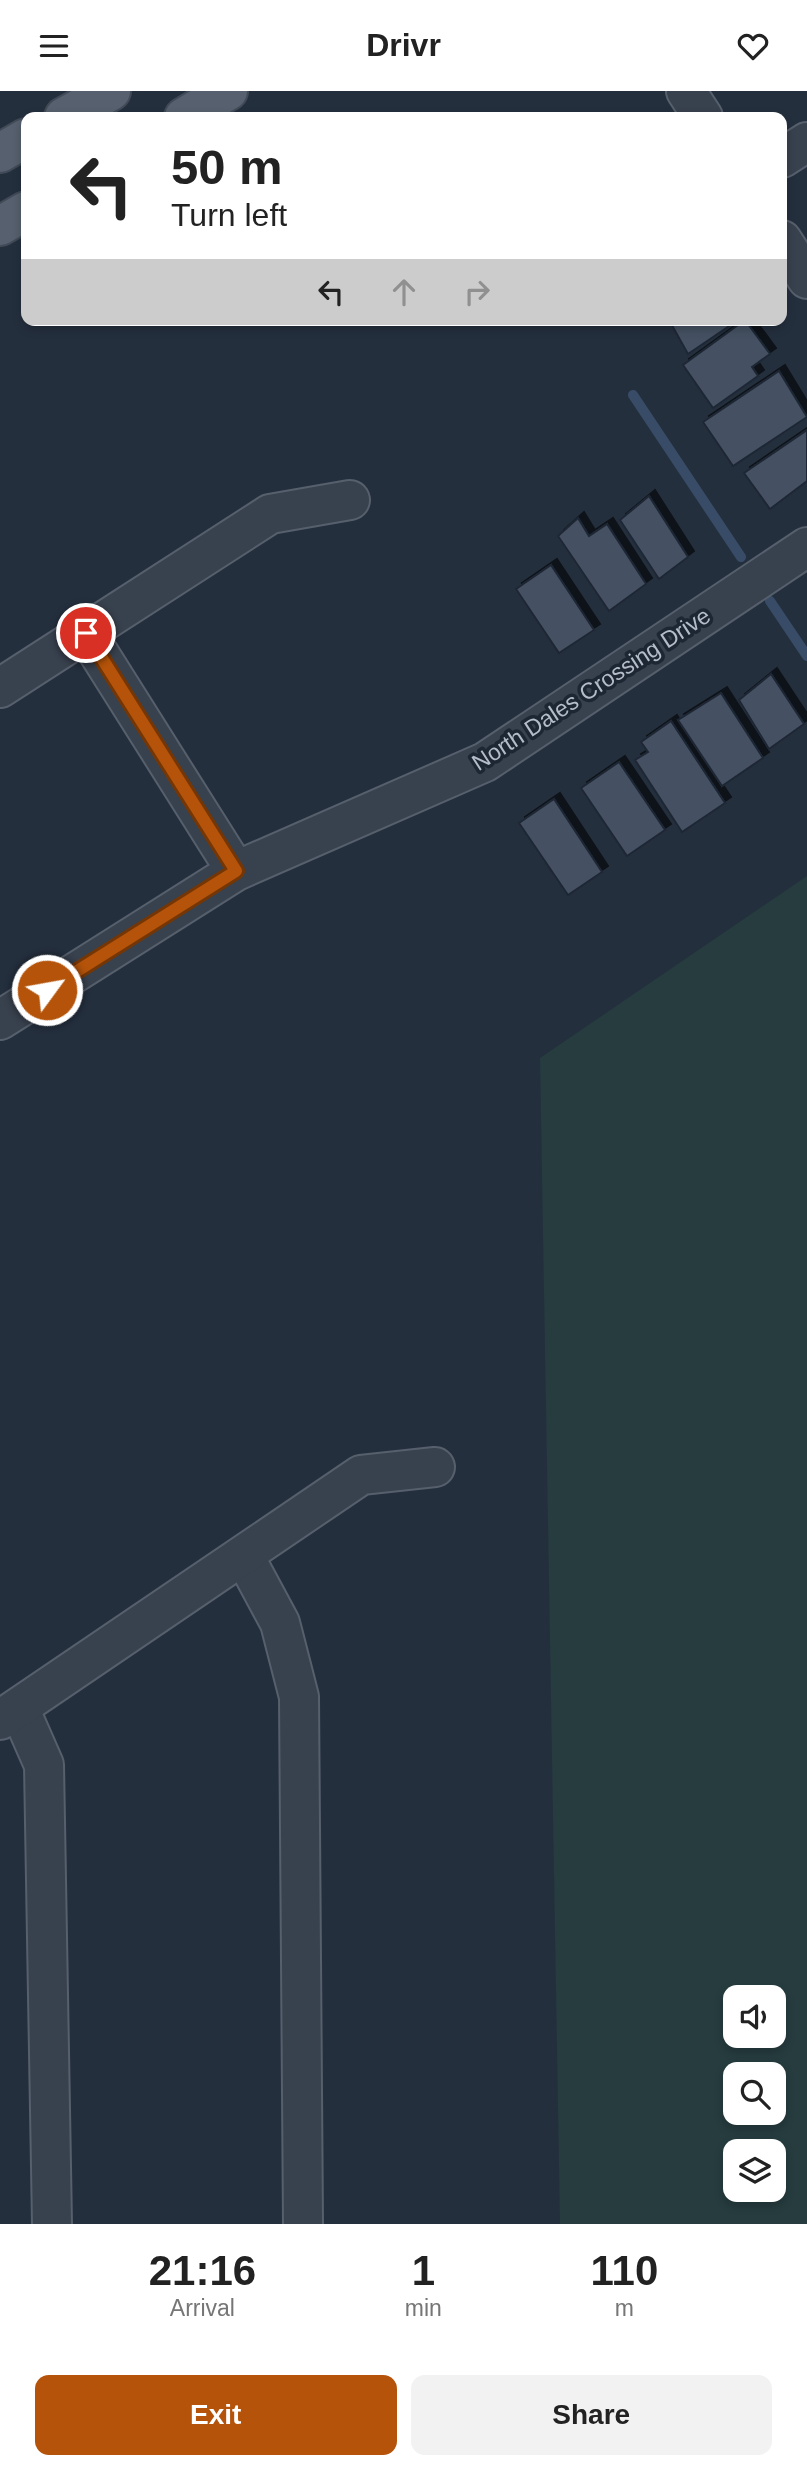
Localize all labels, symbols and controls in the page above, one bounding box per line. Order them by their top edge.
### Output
icon: menu [35,27,73,65]
text: Drivr [366,27,441,63]
icon: heart [734,27,772,65]
icon: left [56,140,147,231]
text: 50 m [171,140,283,194]
text: Turn left [171,197,287,233]
icon: left [312,273,350,311]
icon: ahead [385,273,423,311]
icon: right [458,273,496,311]
street label: North Dales Crossing Drive [467,602,715,776]
pin [56,603,116,663]
icon: arrive [67,614,105,652]
position arrow [10,953,84,1027]
map controls [723,1985,786,2202]
button: sound [723,1985,786,2048]
button: search [723,2062,786,2125]
button: layers [723,2139,786,2202]
text: 21:16 [149,2247,256,2294]
text: 1 [412,2247,435,2294]
text: 110 [591,2247,658,2294]
text: Arrival [170,2295,235,2321]
text: min [405,2295,442,2321]
text: m [615,2295,634,2321]
button: Exit [35,2375,397,2455]
button: Share [411,2375,772,2455]

